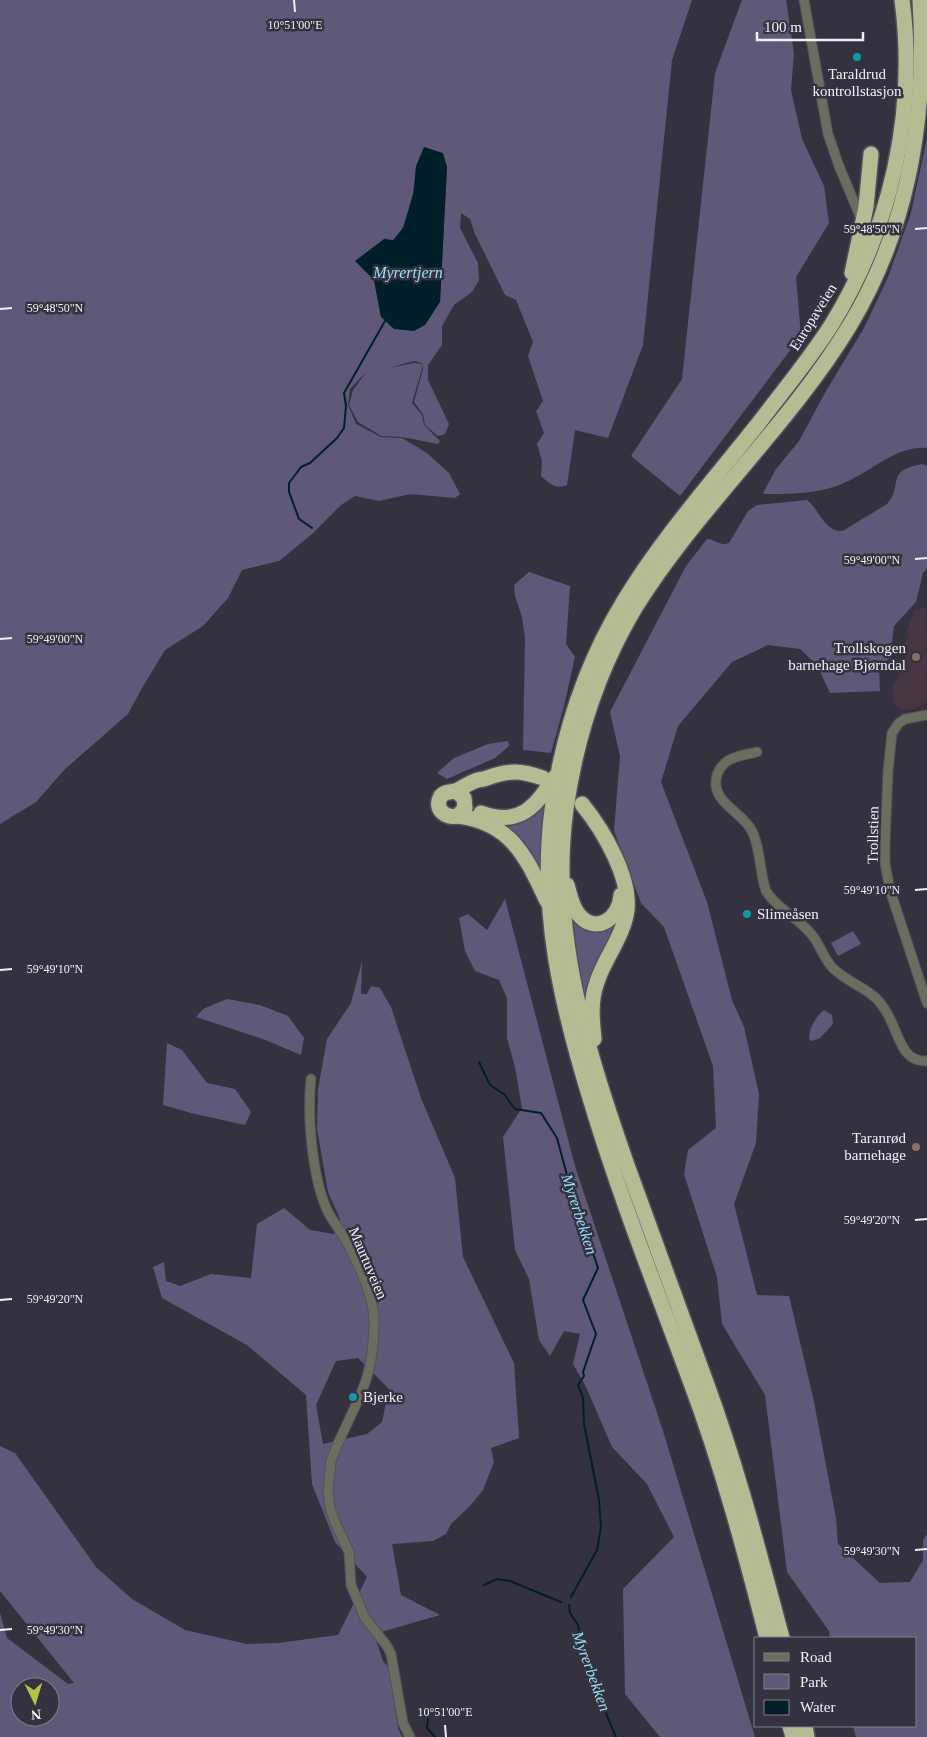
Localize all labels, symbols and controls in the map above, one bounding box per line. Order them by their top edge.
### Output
scale bar [757,10,863,42]
text: 10°51'00"E [267,18,323,32]
text: 100 m [764,19,802,35]
marker: Taraldrud kontrollstasjon [851,51,863,63]
place label: Taraldrud kontrollstasjon [812,66,902,99]
text: 59°48'50"N [844,222,901,236]
water label: Myrertjern [372,264,443,282]
street label: Europaveien [786,280,840,353]
text: 59°48'50"N [27,301,84,315]
text: 59°49'00"N [844,553,901,567]
text: 59°49'00"N [27,632,84,646]
place label: Trollskogen barnehage Bjørndal [788,640,906,673]
marker: Trollskogen barnehage Bjørndal [910,651,922,663]
street label: Trollstien [864,805,882,864]
text: 59°49'10"N [844,883,901,897]
place label: Slimeåsen [757,906,819,922]
marker: Slimeåsen [741,908,753,920]
text: 59°49'10"N [27,962,84,976]
place label: Taranrød barnehage [844,1130,906,1163]
marker: Taranrød barnehage [910,1141,922,1153]
water label: Myrerbekken [557,1171,601,1257]
text: 59°49'20"N [844,1213,901,1227]
street label: Maurtuveien [346,1225,391,1302]
text: 59°49'20"N [27,1292,84,1306]
place label: Bjerke [363,1389,403,1405]
marker: Bjerke [347,1391,359,1403]
text: 59°49'30"N [844,1544,901,1558]
text: 59°49'30"N [27,1623,84,1637]
water label: Myrerbekken [568,1628,614,1714]
legend [754,1637,917,1727]
text: Road [800,1649,832,1665]
text: Park [800,1674,828,1690]
north arrow [10,1677,60,1727]
text: Water [800,1699,835,1715]
text: 10°51'00"E [417,1705,473,1719]
text: N [30,1707,42,1722]

